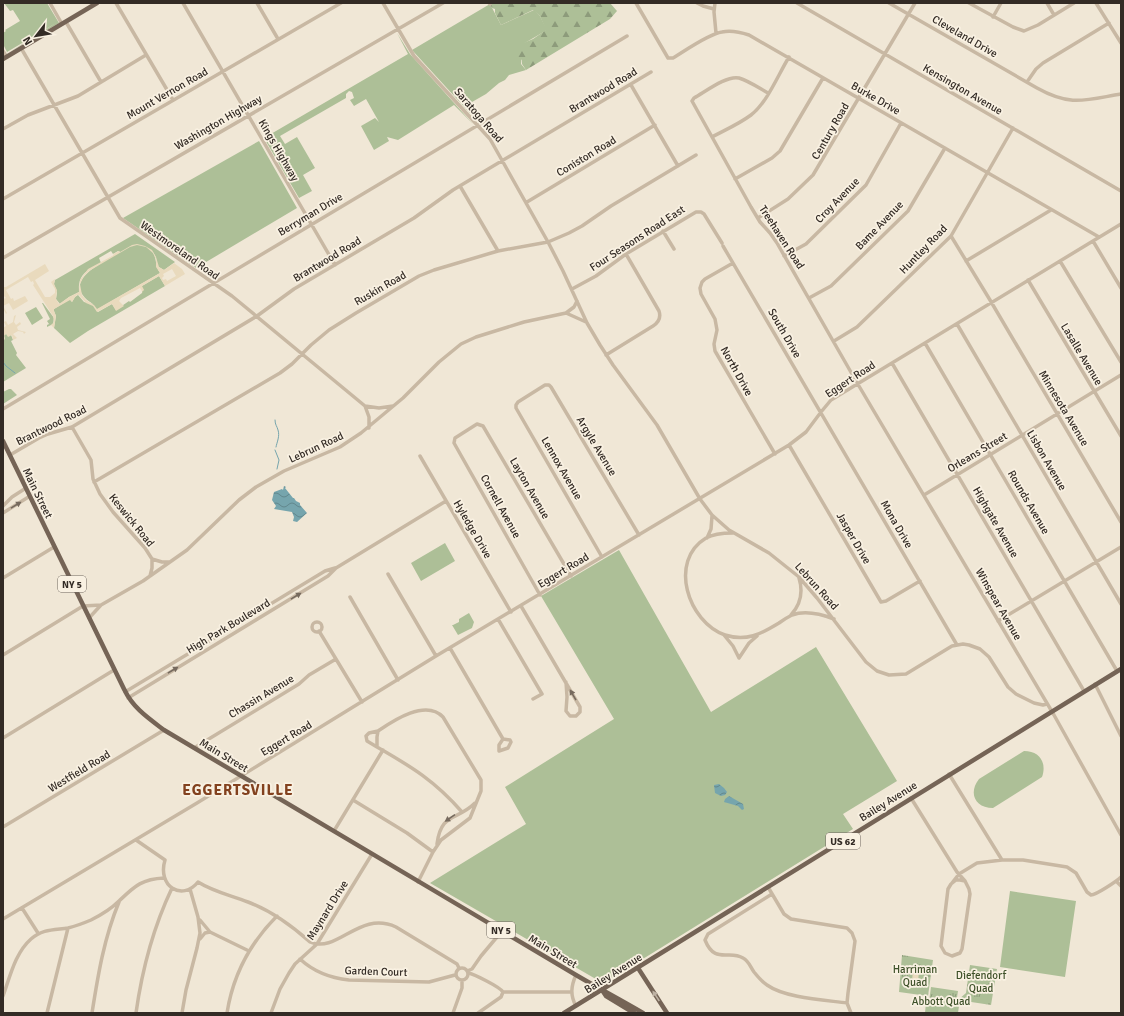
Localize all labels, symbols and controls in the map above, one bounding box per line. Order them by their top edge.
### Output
street label: Cleveland Drive [930,13,1000,60]
north arrow [16,16,56,56]
text: N [20,34,35,48]
street label: Kensington Avenue [921,61,1005,118]
street label: Mount Vernon Road [124,65,210,122]
street label: Brantwood Road [567,65,640,116]
street label: Burke Drive [849,79,903,118]
street label: Saratoga Road [451,85,506,145]
street label: Washington Highway [172,92,265,153]
street label: Century Road [809,100,852,162]
street label: Kings Highway [256,117,302,184]
street label: Coniston Road [554,133,619,179]
street label: Croy Avenue [813,175,862,226]
street label: Berryman Drive [276,190,345,239]
street label: Bame Avenue [853,198,906,253]
street label: Four Seasons Road East [587,203,687,274]
street label: Treehaven Road [756,203,807,272]
street label: Westmoreland Road [138,218,222,283]
street label: Huntley Road [897,222,950,276]
street label: Brantwood Road [291,234,364,285]
street label: Ruskin Road [352,268,409,308]
street label: South Drive [765,306,804,360]
street label: Lasalle Avenue [1058,321,1105,388]
street label: North Drive [718,344,755,398]
street label: Eggert Road [823,358,878,400]
street label: Minnesota Avenue [1036,368,1091,448]
street label: Brantwood Road [14,403,89,448]
street label: Argyle Avenue [574,414,619,478]
street label: Lisbon Avenue [1024,428,1069,493]
street label: Lebrun Road [287,429,346,466]
street label: Orleans Street [945,429,1010,475]
street label: Lennox Avenue [538,435,585,502]
street label: Layton Avenue [507,455,552,521]
street label: Main Street [20,466,55,521]
street label: Rounds Avenue [1005,468,1052,537]
street label: Cornell Avenue [478,472,523,540]
street label: Highgate Avenue [970,485,1021,560]
street label: Keswick Road [106,491,157,550]
street label: Hyledge Drive [451,498,495,561]
street label: Mona Drive [878,498,916,551]
one-way arrow [10,501,22,508]
street label: Jasper Drive [834,510,874,566]
street label: Eggert Road [535,550,591,591]
street label: Lebrun Road [792,560,841,613]
street label: Winspear Avenue [973,566,1024,643]
road number: NY 5 [58,576,86,592]
one-way arrow [290,592,302,599]
street label: High Park Boulevard [184,596,273,657]
one-way arrow [167,667,179,674]
street label: Chassin Avenue [226,672,296,721]
one-way arrow [570,689,577,701]
street label: Eggert Road [258,718,314,759]
street label: Main Street [197,736,251,775]
street label: Westfield Road [46,748,113,795]
street label: Bailey Avenue [857,779,920,824]
district label: EGGERTSVILLE [182,781,294,799]
one-way arrow [445,814,456,822]
road number: US 62 [826,833,860,849]
street label: Maynard Drive [304,878,351,942]
road number: NY 5 [487,922,515,938]
street label: Main Street [526,932,580,971]
street label: Bailey Avenue [582,951,645,996]
park label: Harriman Quad [893,963,937,989]
street label: Garden Court [344,964,408,979]
park label: Diefendorf Quad [956,969,1007,995]
one-way arrow [652,990,659,1002]
park label: Abbott Quad [912,995,970,1008]

